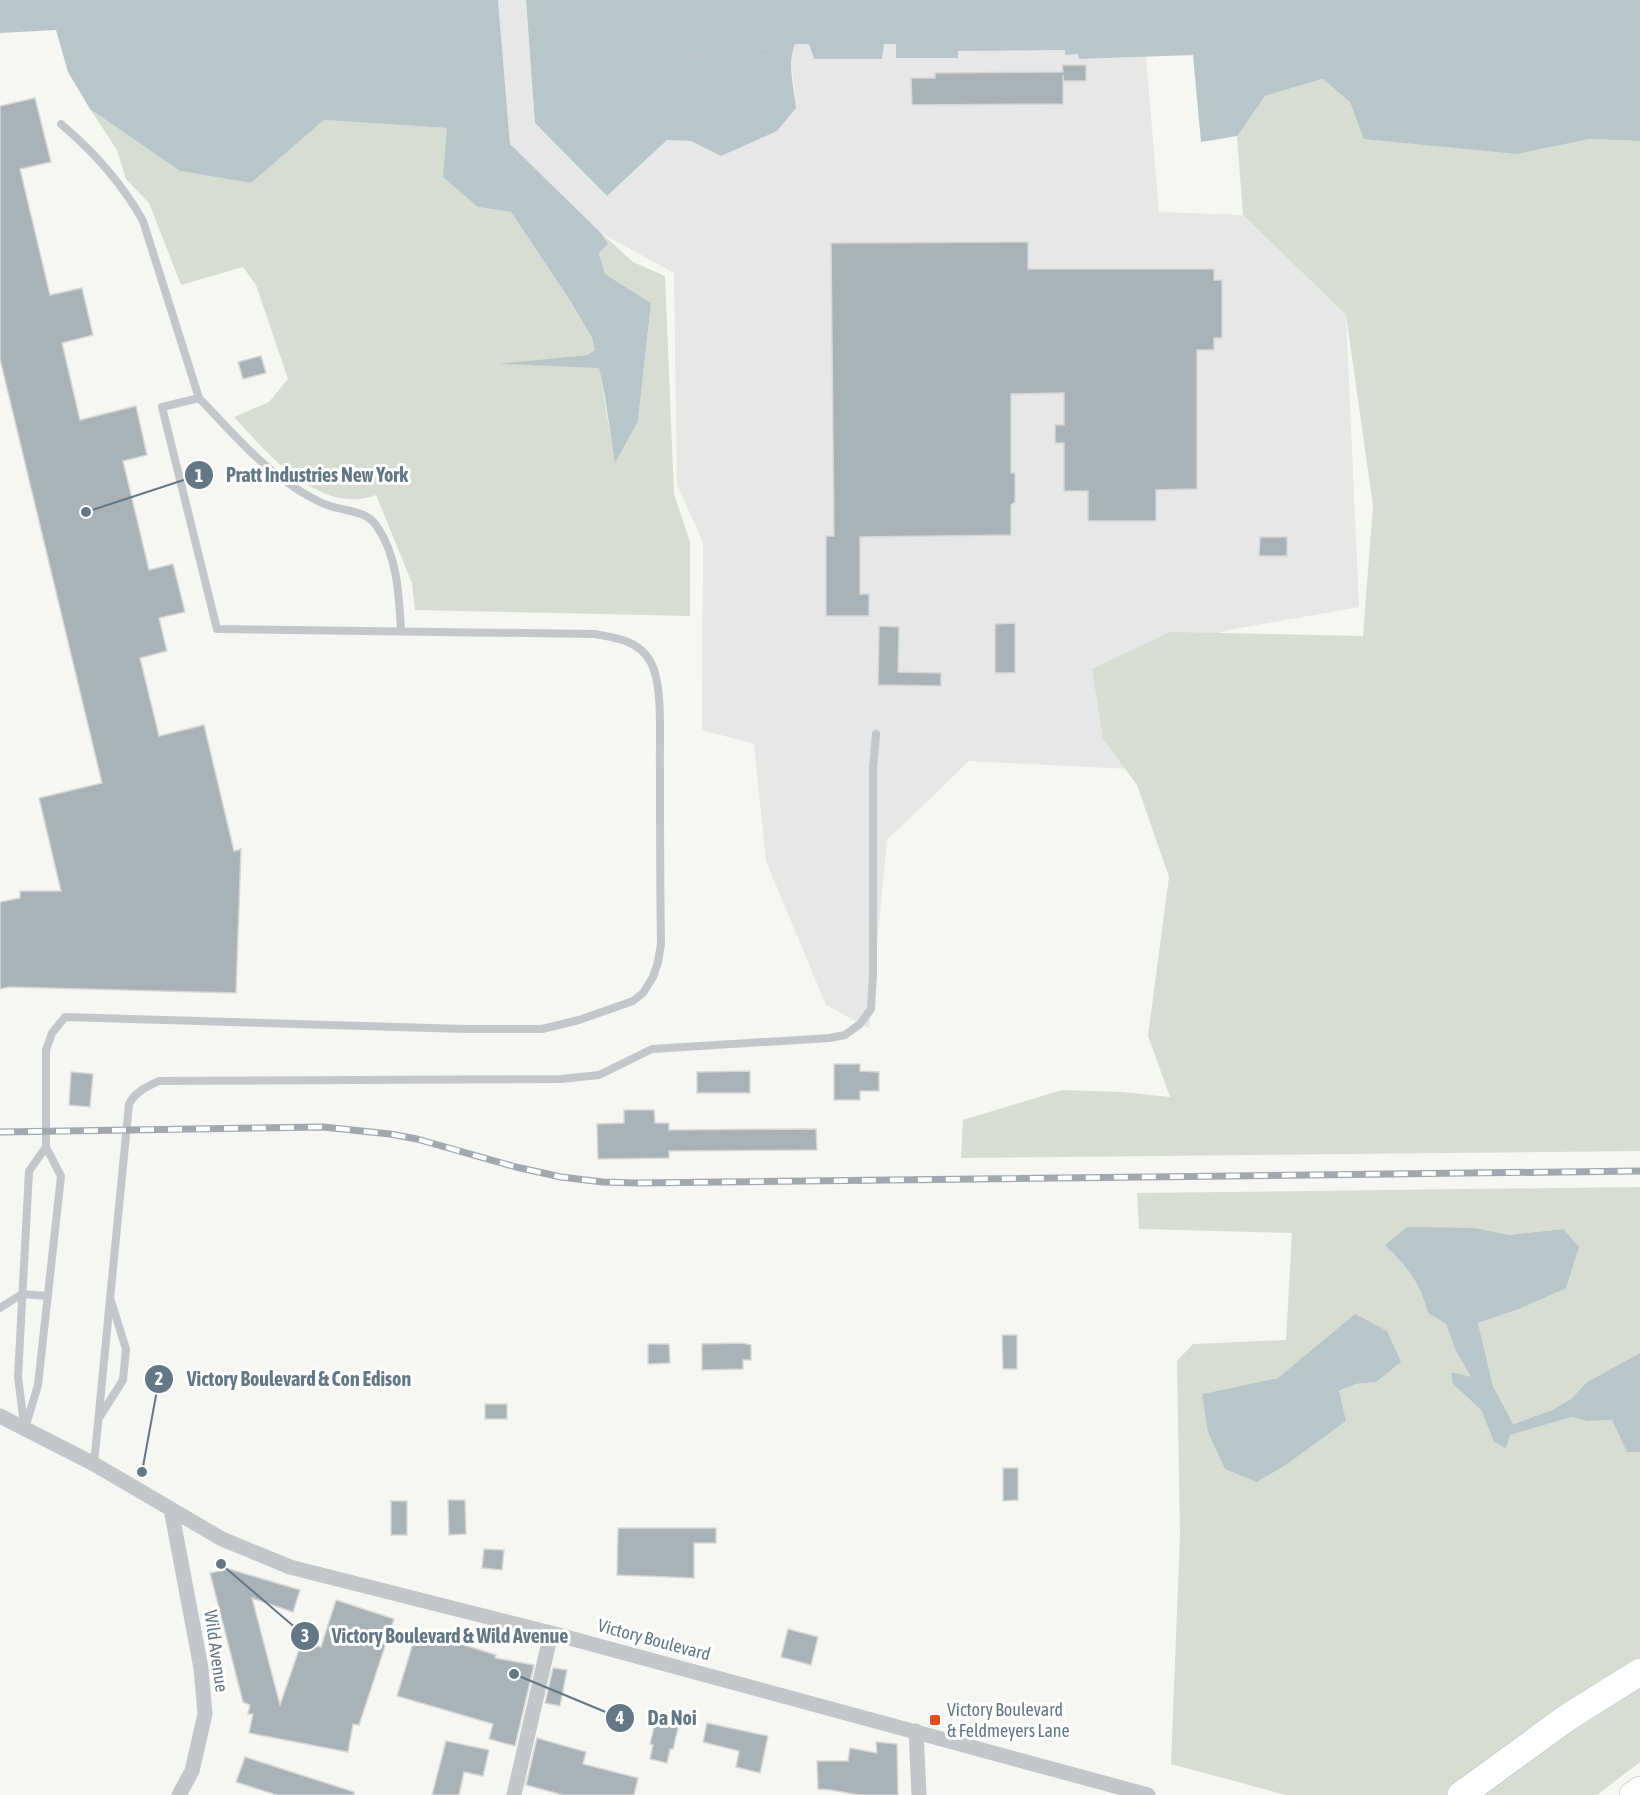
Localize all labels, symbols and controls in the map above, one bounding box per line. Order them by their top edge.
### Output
callout: Pratt Industries New York [184,456,420,494]
text: Pratt Industries New York [226,463,408,486]
text: 1 [195,465,203,486]
callout: Victory Boulevard & Con Edison [144,1360,423,1398]
text: Victory Boulevard & Con Edison [186,1367,411,1390]
text: 2 [155,1368,163,1389]
street label: Wild Avenue [200,1609,233,1693]
street label: Victory Boulevard [595,1614,713,1665]
callout: Victory Boulevard & Wild Avenue [290,1617,581,1655]
text: Victory Boulevard & Wild Avenue [331,1624,568,1647]
text: 3 [301,1625,309,1646]
callout: Da Noi [605,1699,708,1737]
place label: Victory Boulevard & Feldmeyers Lane [947,1699,1070,1741]
text: Da Noi [647,1706,697,1729]
text: 4 [615,1707,624,1728]
marker: Victory Boulevard & Feldmeyers Lane [928,1713,942,1727]

